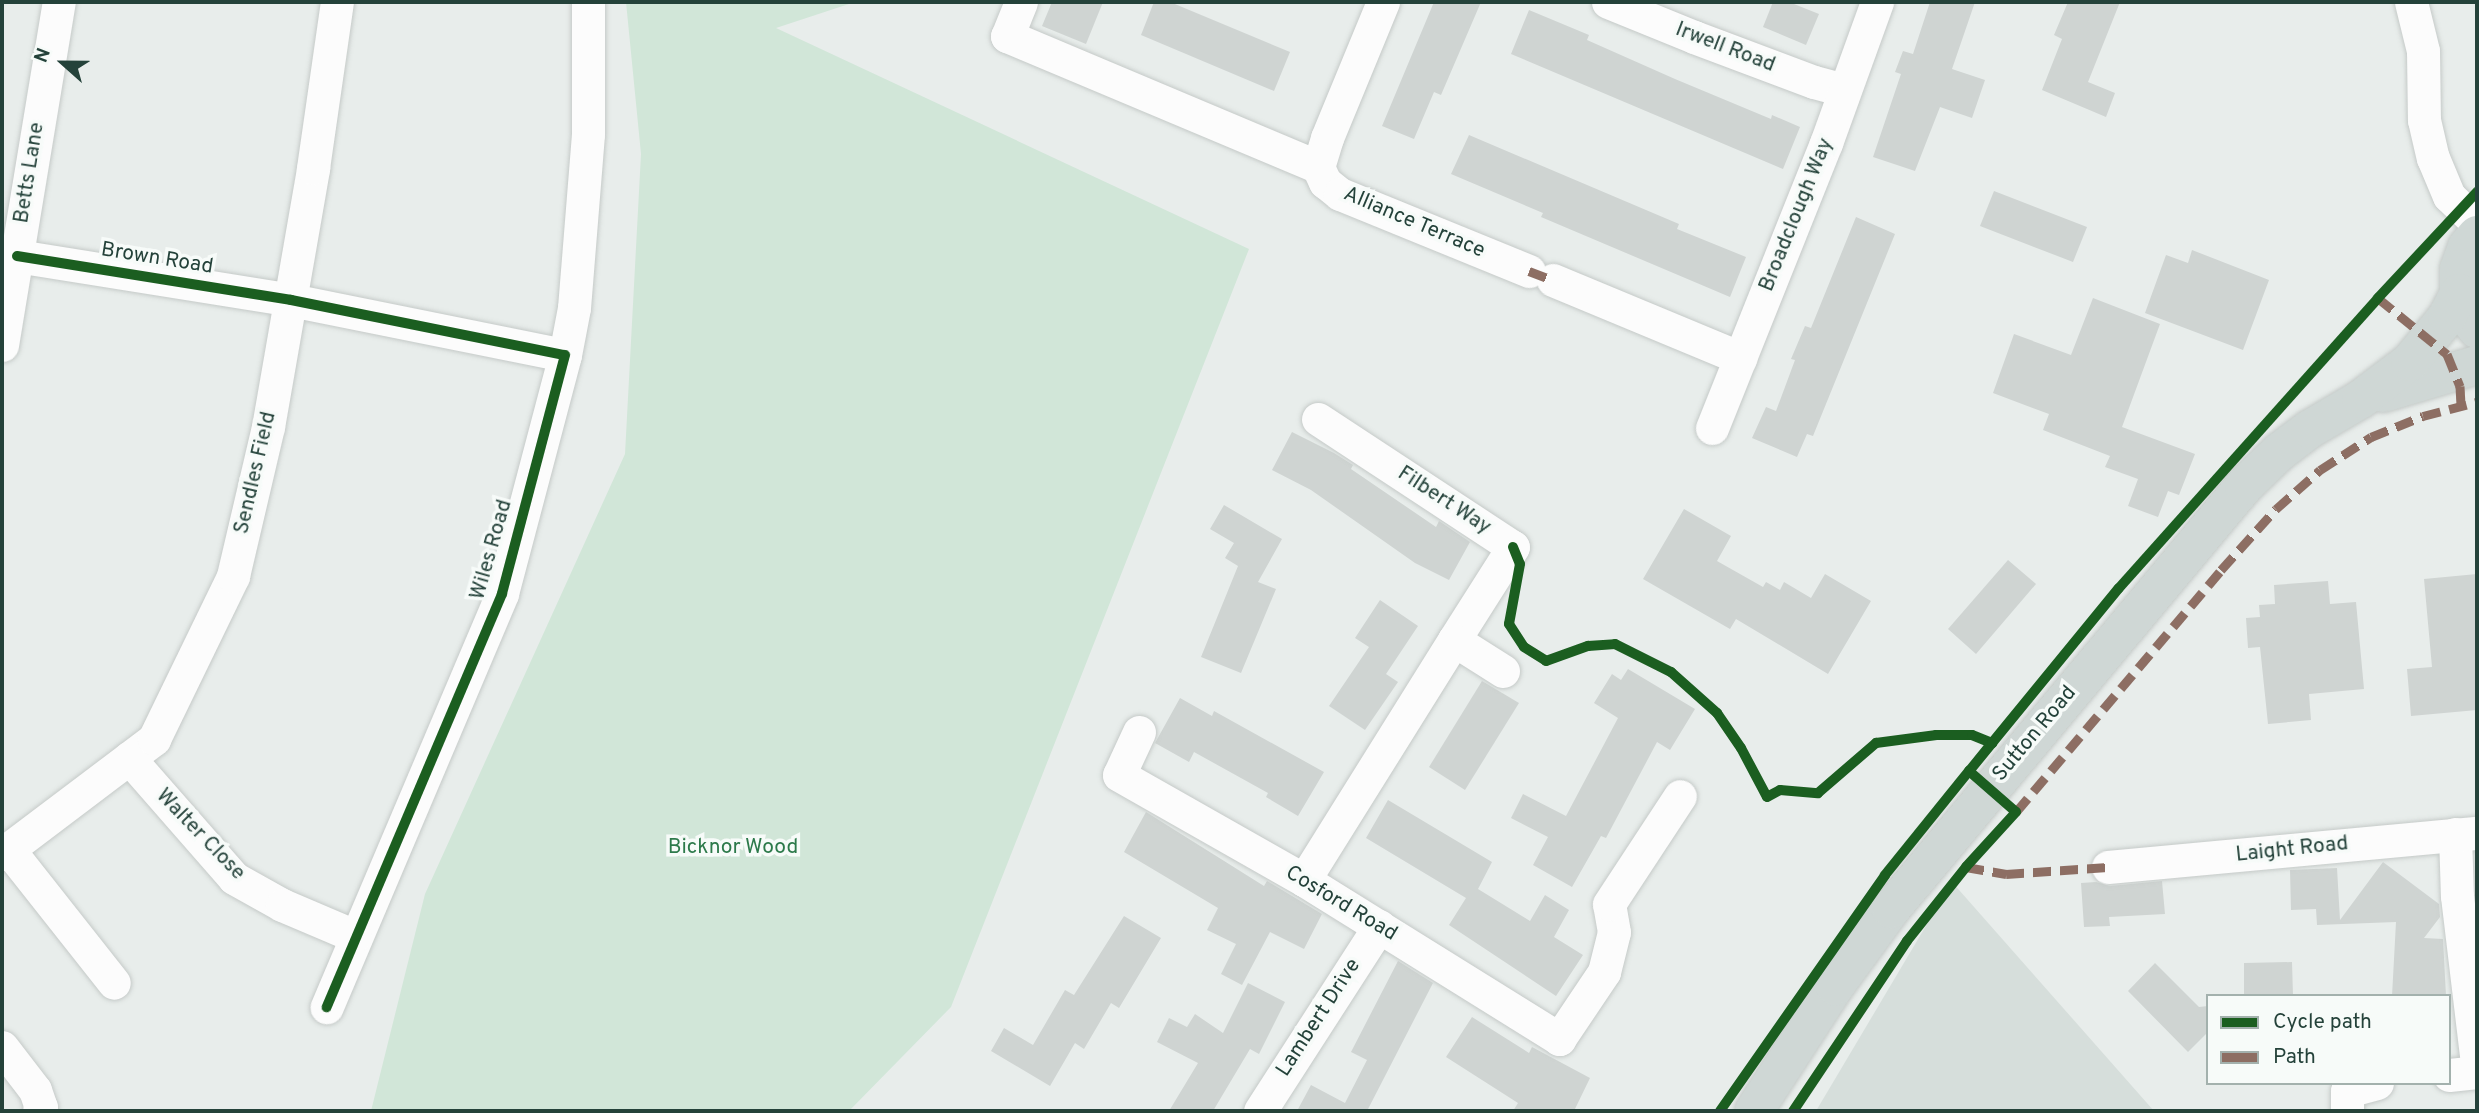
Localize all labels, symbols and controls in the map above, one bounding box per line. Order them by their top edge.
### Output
street label: Irwell Road [1672,17,1778,79]
north arrow [28,28,98,98]
text: N [30,45,57,66]
street label: Betts Lane [10,121,50,225]
street label: Broadclough Way [1755,134,1839,296]
street label: Alliance Terrace [1339,182,1489,264]
street label: Brown Road [99,238,215,280]
street label: Sendles Field [230,409,282,537]
street label: Filbert Way [1392,461,1496,541]
street label: Wiles Road [466,497,518,603]
street label: Sutton Road [1988,681,2082,787]
street label: Walter Close [150,784,250,886]
street label: Laight Road [2235,832,2349,868]
park label: Bicknor Wood [668,835,798,861]
street label: Cosford Road [1281,861,1401,947]
street label: Lambert Drive [1272,954,1366,1082]
legend [2206,994,2451,1085]
text: Cycle path [2273,1009,2372,1036]
text: Path [2273,1044,2316,1071]

